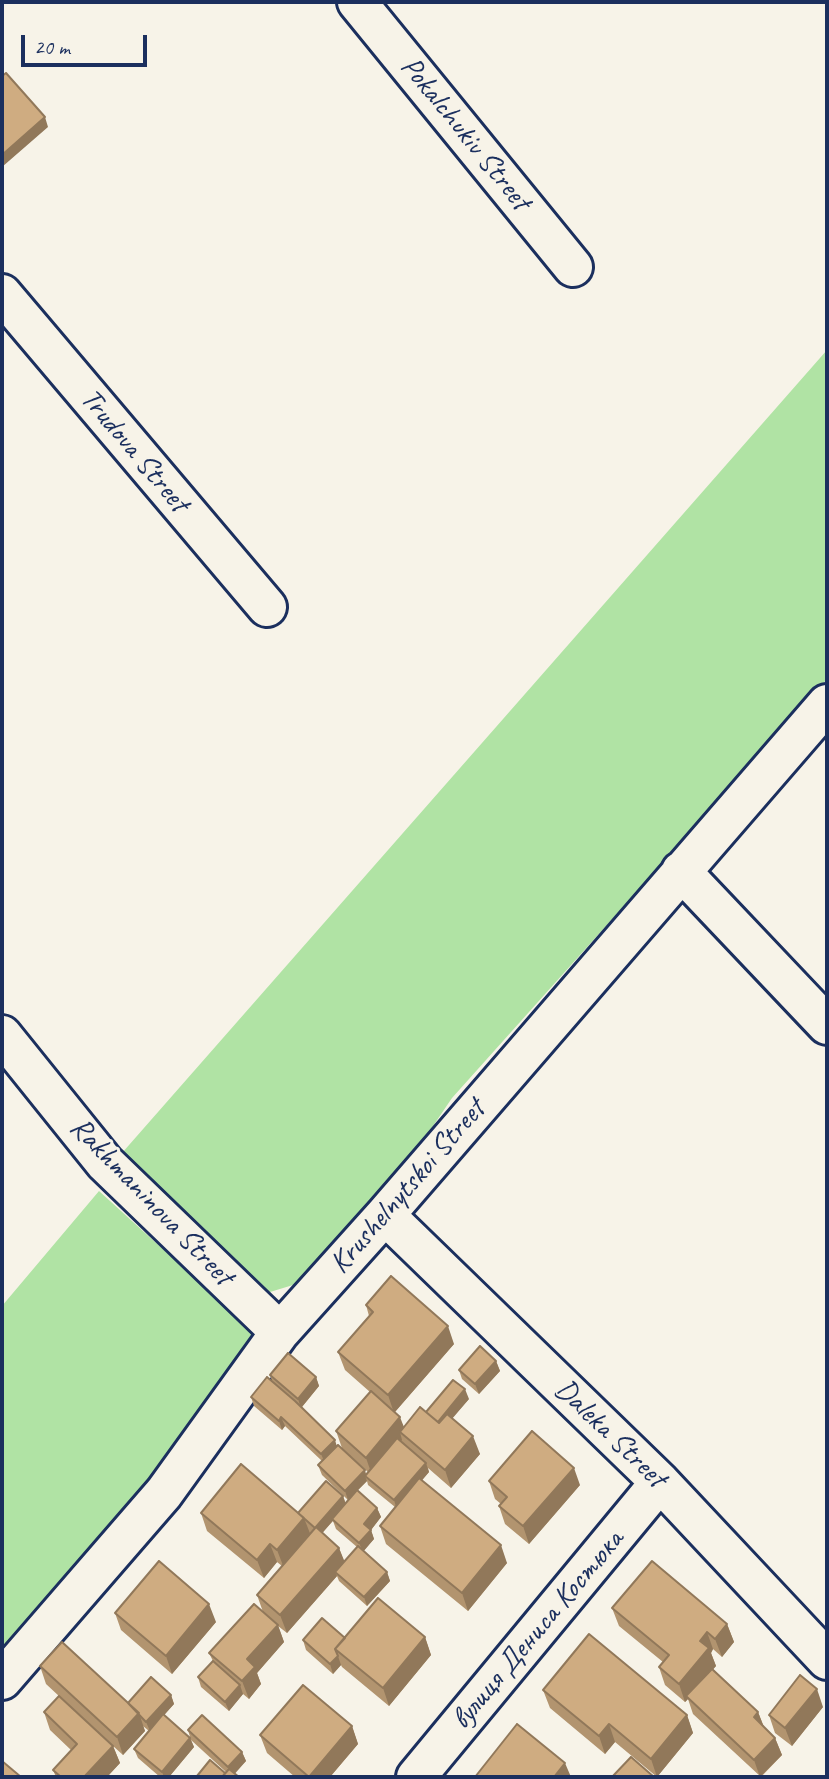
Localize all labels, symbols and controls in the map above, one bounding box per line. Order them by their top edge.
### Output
scale bar [24,21,150,65]
text: 20 m [34,34,70,60]
street label: Pokalchukiv Street [392,50,538,218]
street label: Trudova Street [72,382,196,520]
street label: Krushelnytskoi Street [323,1092,493,1282]
street label: Rakhmaninova Street [62,1110,240,1294]
street label: Daleka Street [547,1372,673,1496]
street label: вулиця Дениса Костюка [444,1523,632,1737]

